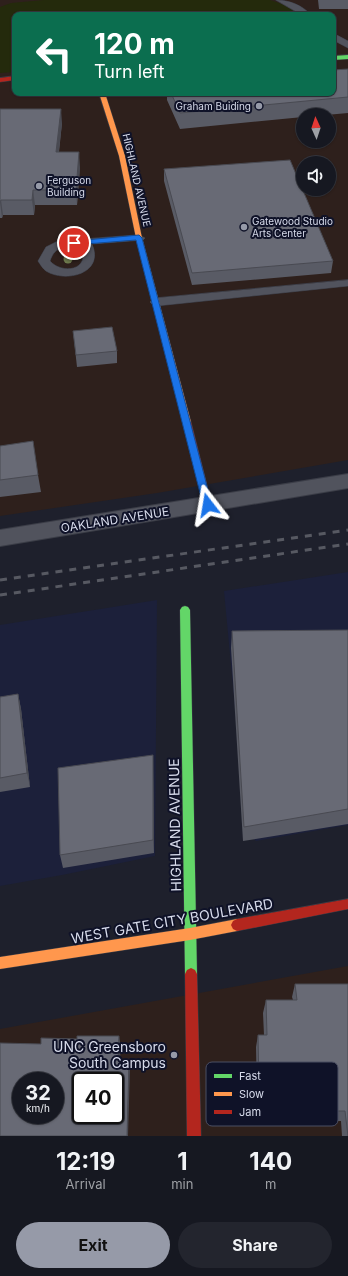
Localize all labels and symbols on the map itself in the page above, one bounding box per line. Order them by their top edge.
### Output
place label: Graham Buiding [176,100,251,112]
marker: Graham Buiding [254,101,264,111]
north arrow [296,108,336,148]
street label: HIGHLAND AVENUE [120,132,154,228]
place label: Ferguson Building [47,174,91,198]
marker: Ferguson Building [34,181,44,191]
place label: Gatewood Studio Arts Center [252,215,333,239]
marker: Gatewood Studio Arts Center [239,222,249,232]
pin [57,226,91,260]
position arrow [187,484,229,526]
street label: OAKLAND AVENUE [60,504,170,535]
street label: HIGHLAND AVENUE [165,758,184,892]
street label: WEST GATE CITY BOULEVARD [70,894,274,947]
place label: UNC Greensboro South Campus [53,1038,166,1071]
marker: UNC Greensboro South Campus [169,1050,179,1060]
legend [206,1062,338,1126]
text: Fast [239,1069,261,1083]
speed limit sign: 40 [72,1072,124,1124]
text: Slow [239,1087,264,1101]
text: Jam [239,1105,261,1119]

